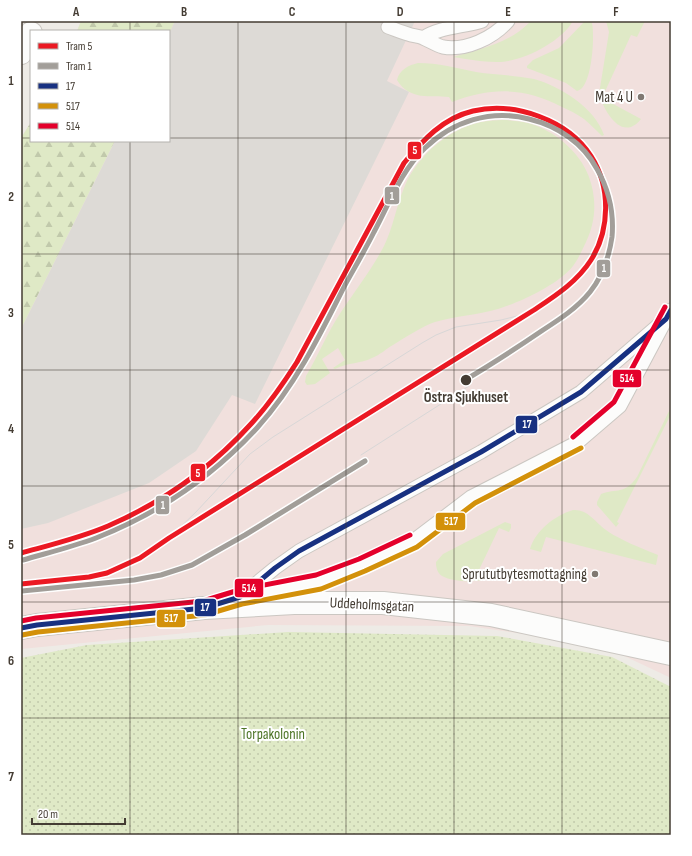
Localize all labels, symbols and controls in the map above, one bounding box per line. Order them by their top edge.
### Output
text: A [72,4,80,20]
text: B [181,4,187,20]
text: C [289,4,296,20]
text: D [397,4,404,20]
text: E [505,4,511,20]
text: F [613,4,619,20]
legend [30,30,170,142]
text: Tram 5 [66,39,92,54]
text: Tram 1 [66,59,92,74]
text: 1 [8,73,14,89]
text: 17 [66,79,75,94]
place label: Mat 4 U [595,88,633,107]
marker: Mat 4 U [636,92,646,102]
text: 517 [66,99,80,114]
text: 514 [66,119,80,134]
line badge: 5 [407,141,422,160]
text: 5 [413,144,418,157]
line badge: 1 [384,186,400,205]
text: 2 [8,189,14,205]
text: 1 [390,190,395,203]
line badge: 1 [596,259,611,278]
text: 1 [602,262,607,275]
text: 3 [8,305,14,321]
line badge: 514 [612,369,642,388]
text: 514 [620,372,634,385]
marker: Östra Sjukhuset [459,373,473,387]
place label: Östra Sjukhuset [424,388,508,407]
line badge: 17 [515,415,538,434]
text: 17 [522,418,532,431]
text: 4 [8,421,14,437]
line badge: 5 [190,463,206,482]
text: 5 [196,467,201,480]
line badge: 1 [155,495,170,515]
text: 1 [161,499,166,512]
line badge: 517 [435,512,466,531]
text: 517 [444,515,458,528]
text: 5 [8,537,14,553]
place label: Sprututbytesmottagning [462,565,587,584]
marker: Sprututbytesmottagning [590,569,600,579]
line badge: 514 [234,578,264,598]
text: 514 [242,582,256,595]
street label: Uddeholmsgatan [329,593,415,617]
line badge: 17 [194,598,217,617]
text: 17 [200,601,210,614]
line badge: 517 [156,609,186,628]
text: 517 [164,612,178,625]
text: 6 [8,653,14,669]
park label: Torpakolonin [241,725,305,744]
text: 7 [8,769,14,785]
scale bar [32,800,125,826]
text: 20 m [38,807,58,822]

